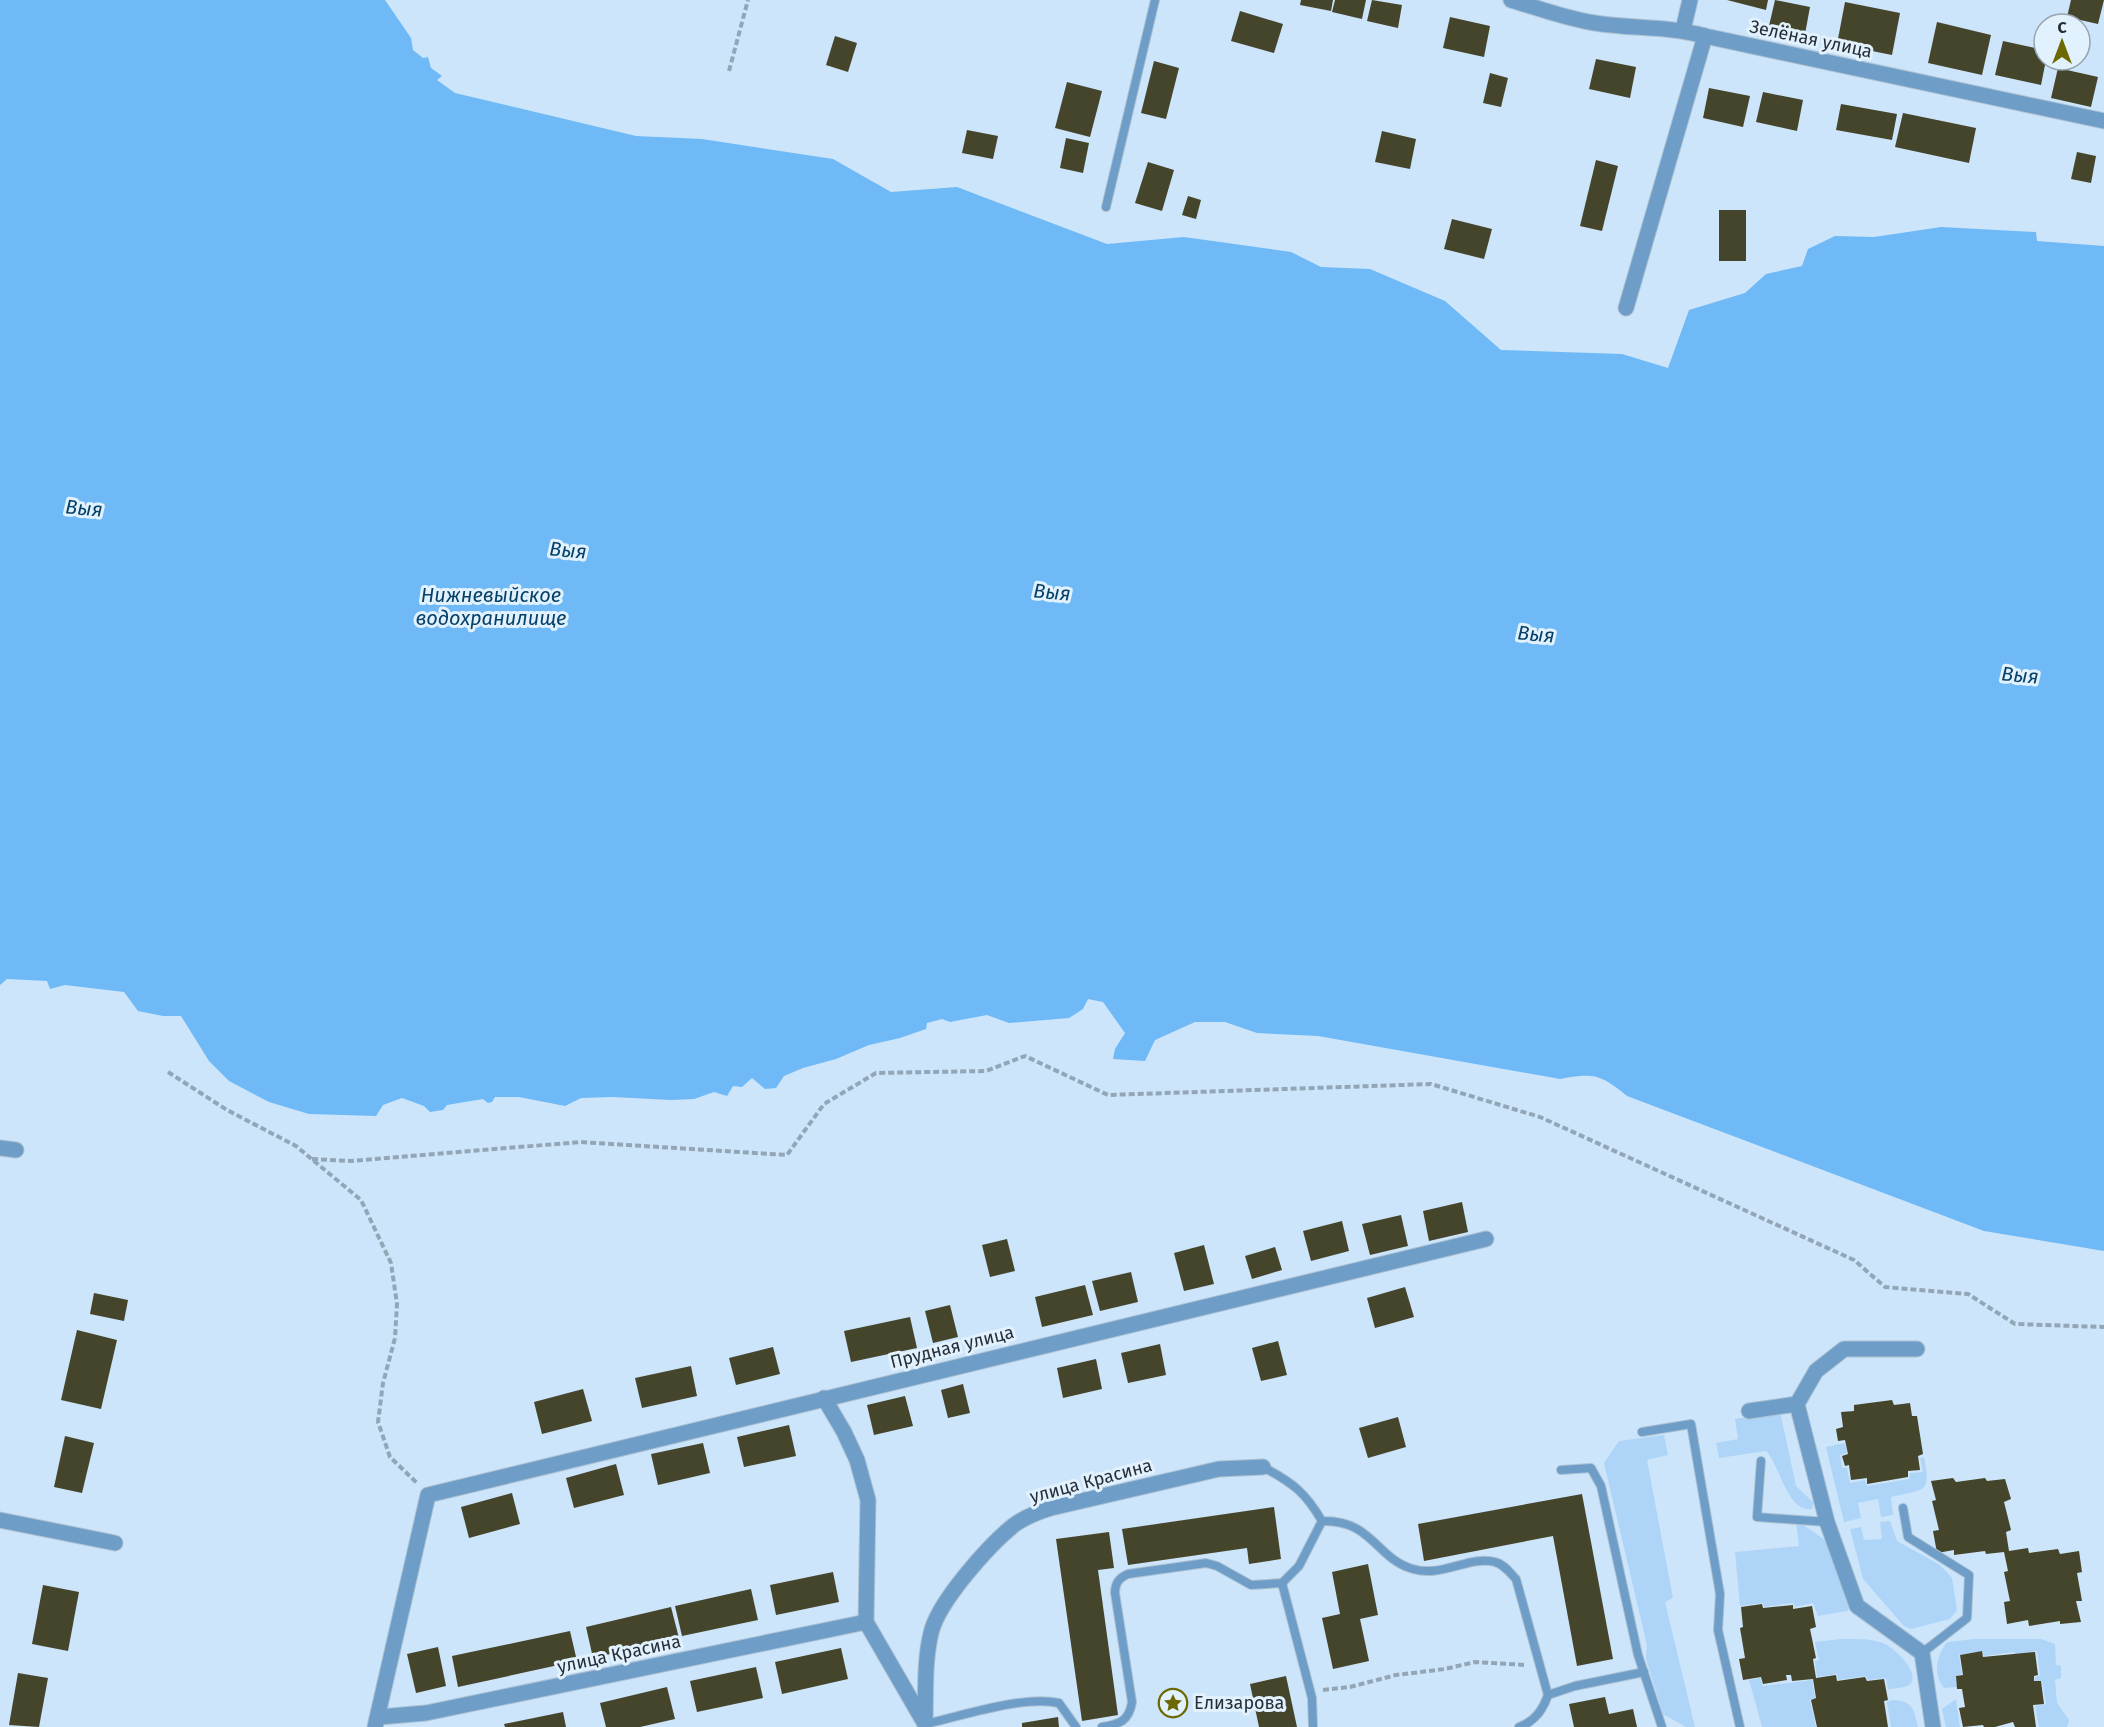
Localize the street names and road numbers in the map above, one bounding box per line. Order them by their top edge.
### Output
street label: Зелёная улица [1748,15,1874,63]
street label: Прудная улица [888,1321,1016,1373]
street label: улица Красина [1027,1454,1155,1508]
street label: улица Красина [555,1630,683,1678]

